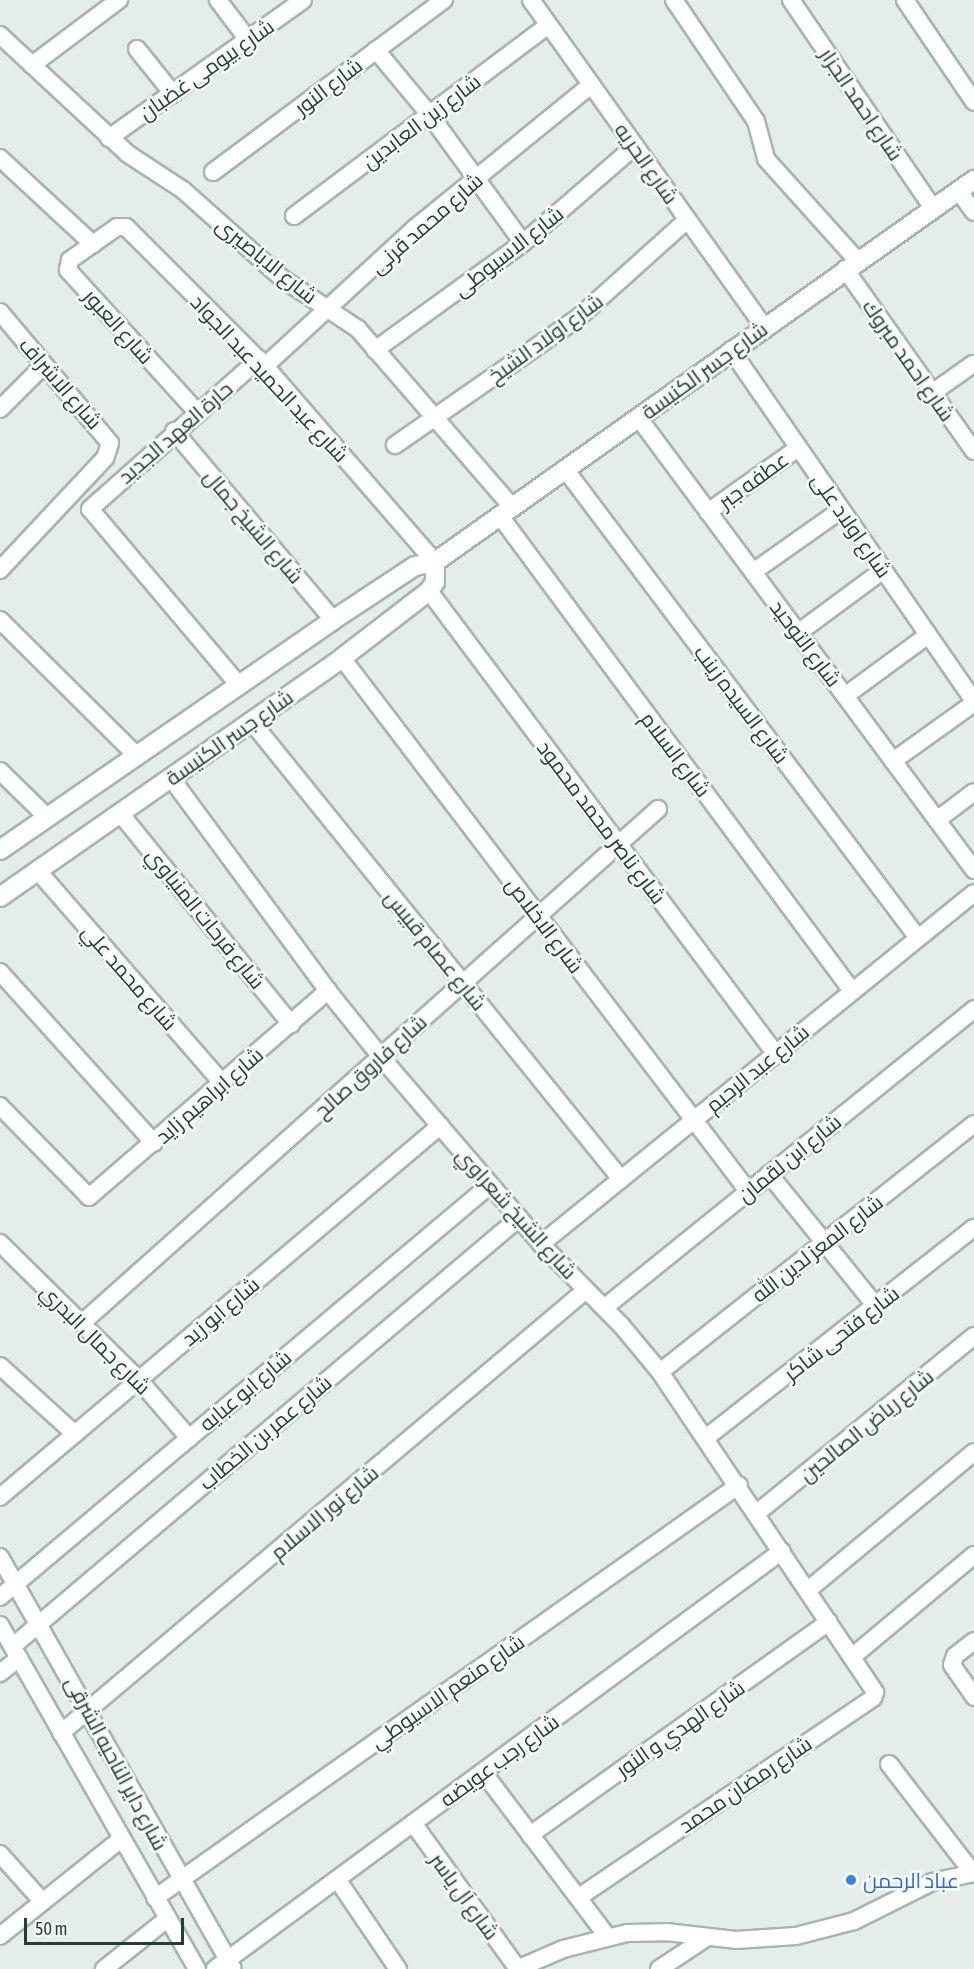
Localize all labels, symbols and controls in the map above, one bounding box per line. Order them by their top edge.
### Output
street label: شارع بيومى غضبان [134,13,278,125]
street label: شارع احمد الجزار [815,43,909,165]
street label: شارع النور [289,52,367,120]
street label: شارع زين العابدين [357,68,485,174]
street label: شارع الحريه [610,118,684,208]
street label: شارع محمد قرنى [364,167,488,279]
street label: شارع الاسيوطى [448,200,568,302]
street label: شارع الاباصيرى [211,211,323,309]
street label: شارع العبور [79,283,159,369]
street label: شارع اولاد الشيخ [483,288,607,388]
street label: شارع عبد الحميد عبد الجواد [186,289,354,467]
street label: شارع احمد مبروك [858,294,960,426]
street label: شارع جسر الكنيسة [636,316,772,424]
street label: شارع الاشراف [14,332,108,434]
street label: حارة العهد الجديد [113,375,237,489]
street label: عطفه جبر [713,446,793,514]
street label: شارع الشيخ جمال [199,464,309,588]
street label: شارع اولاد على [807,468,897,582]
street label: شارع التوحيد [765,595,847,691]
street label: شارع السيده زينب [689,640,795,768]
street label: شارع جسر الكنيسة [160,684,298,790]
street label: شارع السلام [636,706,716,802]
street label: شارع ناصر محمد محمود [532,735,672,909]
street label: شارع فرحات المنياوي [141,842,271,994]
street label: شارع الاخلاص [501,872,589,978]
street label: شارع عصام قبيس [380,885,492,1015]
street label: شارع محمد علي [77,919,183,1035]
street label: شارع فاروق صالح [308,1009,432,1123]
street label: شارع عبد الرحيم [700,1019,814,1117]
street label: شارع ابراهيم زايد [150,1041,268,1149]
street label: شارع ابن لقمان [732,1109,846,1207]
street label: شارع الشيخ شعراوي [451,1142,583,1284]
street label: شارع المعز لدين الله [746,1189,888,1307]
street label: شارع ابو زيد [176,1271,264,1351]
street label: شارع جمال البدري [36,1279,156,1399]
street label: شارع فتحى شاكر [778,1280,904,1386]
street label: شارع ابو عبايه [194,1344,296,1436]
street label: شارع رياض الصالحين [794,1363,938,1487]
street label: شارع عمر بن الخطاب [194,1369,336,1495]
street label: شارع نور الاسلام [265,1459,383,1565]
street label: شارع منعم الاسيوطي [365,1628,529,1754]
street label: شارع داير الناحيه الشرقى [60,1672,174,1854]
street label: شارع الهدي و النور [611,1674,749,1782]
street label: شارع رجب عويضه [435,1708,563,1812]
street label: شارع رمضان محمد [674,1730,816,1838]
street label: شارع آل ياسر [425,1848,505,1944]
place label: عباد الرحمن [863,1867,959,1893]
marker: عباد الرحمن [844,1873,858,1887]
scale bar [27,1906,188,1944]
text: 50 m [35,1918,67,1939]

